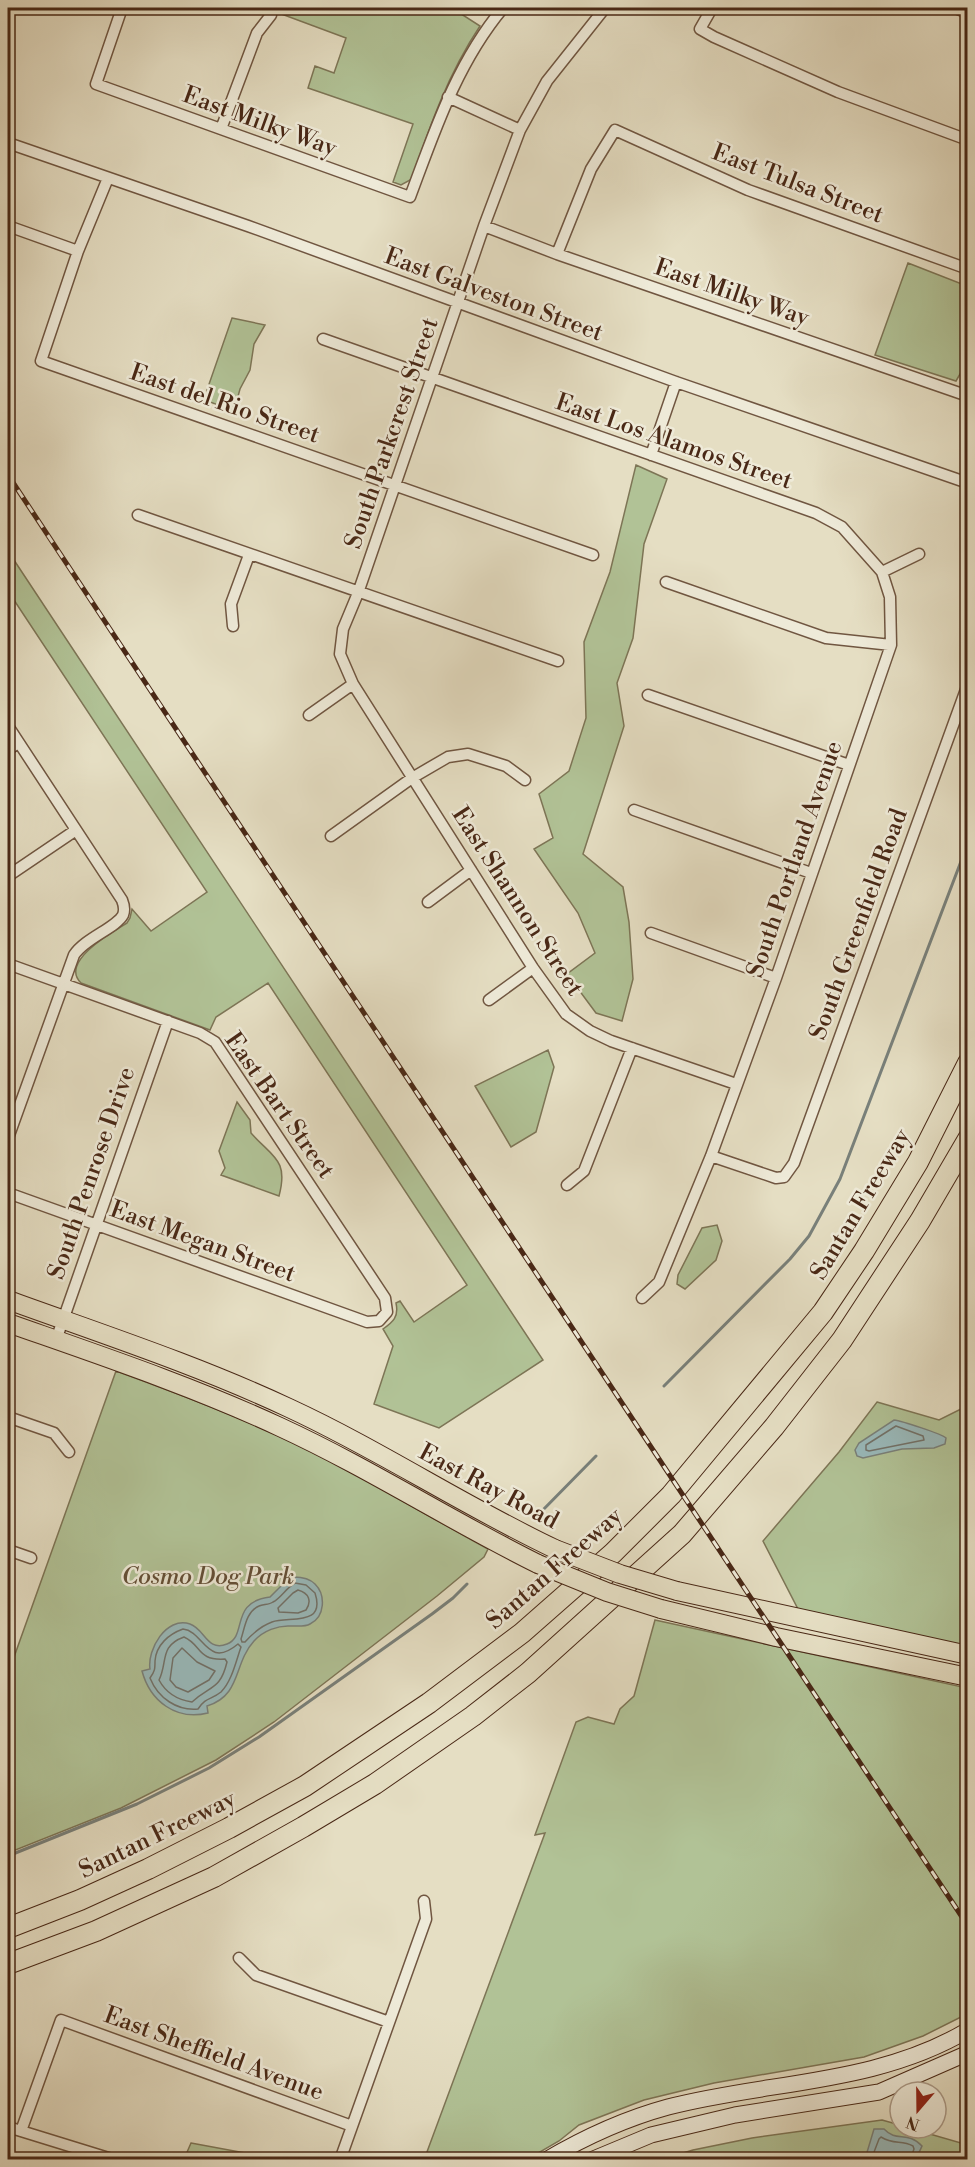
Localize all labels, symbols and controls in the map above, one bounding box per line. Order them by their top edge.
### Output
street label: East Milky Way [179,80,341,164]
street label: East Tulsa Street [708,137,888,231]
street label: East Galveston Street [380,241,608,349]
street label: East Milky Way [650,252,813,334]
street label: South Parkcrest Street [338,313,446,553]
street label: East del Rio Street [126,357,324,451]
street label: East Los Alamos Street [551,387,797,497]
street label: South Portland Avenue [740,737,850,982]
street label: East Shannon Street [445,801,590,1002]
street label: South Greenfield Road [803,804,915,1044]
street label: East Bart Street [218,1027,341,1185]
street label: South Penrose Drive [42,1063,142,1283]
street label: Santan Freeway [804,1123,918,1285]
street label: East Megan Street [106,1194,300,1290]
street label: East Ray Road [413,1437,564,1537]
street label: Santan Freeway [480,1501,629,1636]
park label: Cosmo Dog Park [122,1562,294,1592]
street label: Santan Freeway [74,1784,241,1886]
street label: East Sheffield Avenue [100,2000,328,2108]
north arrow [888,2080,948,2140]
text: N [904,2111,923,2135]

